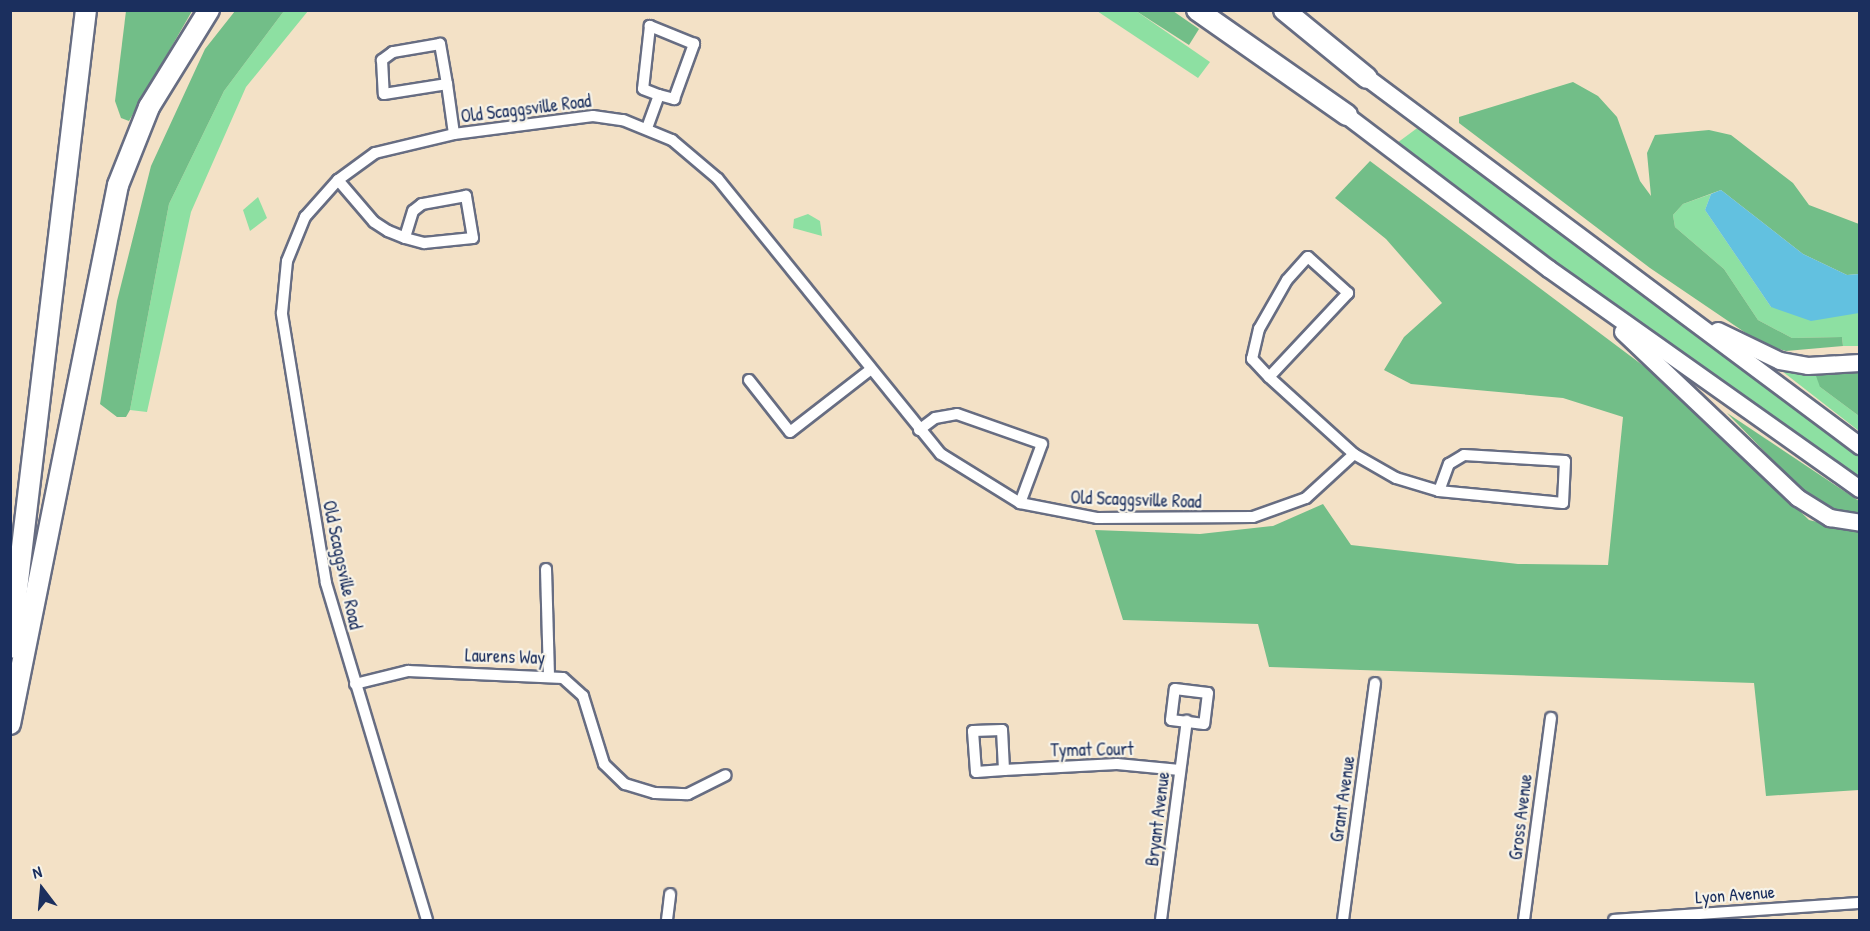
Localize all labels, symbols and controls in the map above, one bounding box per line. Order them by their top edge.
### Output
street label: Old Scaggsville Road [460,90,592,128]
street label: Old Scaggsville Road [1070,487,1202,513]
street label: Old Scaggsville Road [318,499,366,631]
street label: Laurens Way [465,645,545,669]
street label: Tymat Court [1050,738,1134,762]
street label: Grant Avenue [1326,755,1360,843]
street label: Bryant Avenue [1142,771,1174,867]
street label: Gross Avenue [1505,773,1537,861]
north arrow [12,859,72,919]
text: N [30,860,44,883]
street label: Lyon Avenue [1695,881,1775,909]

